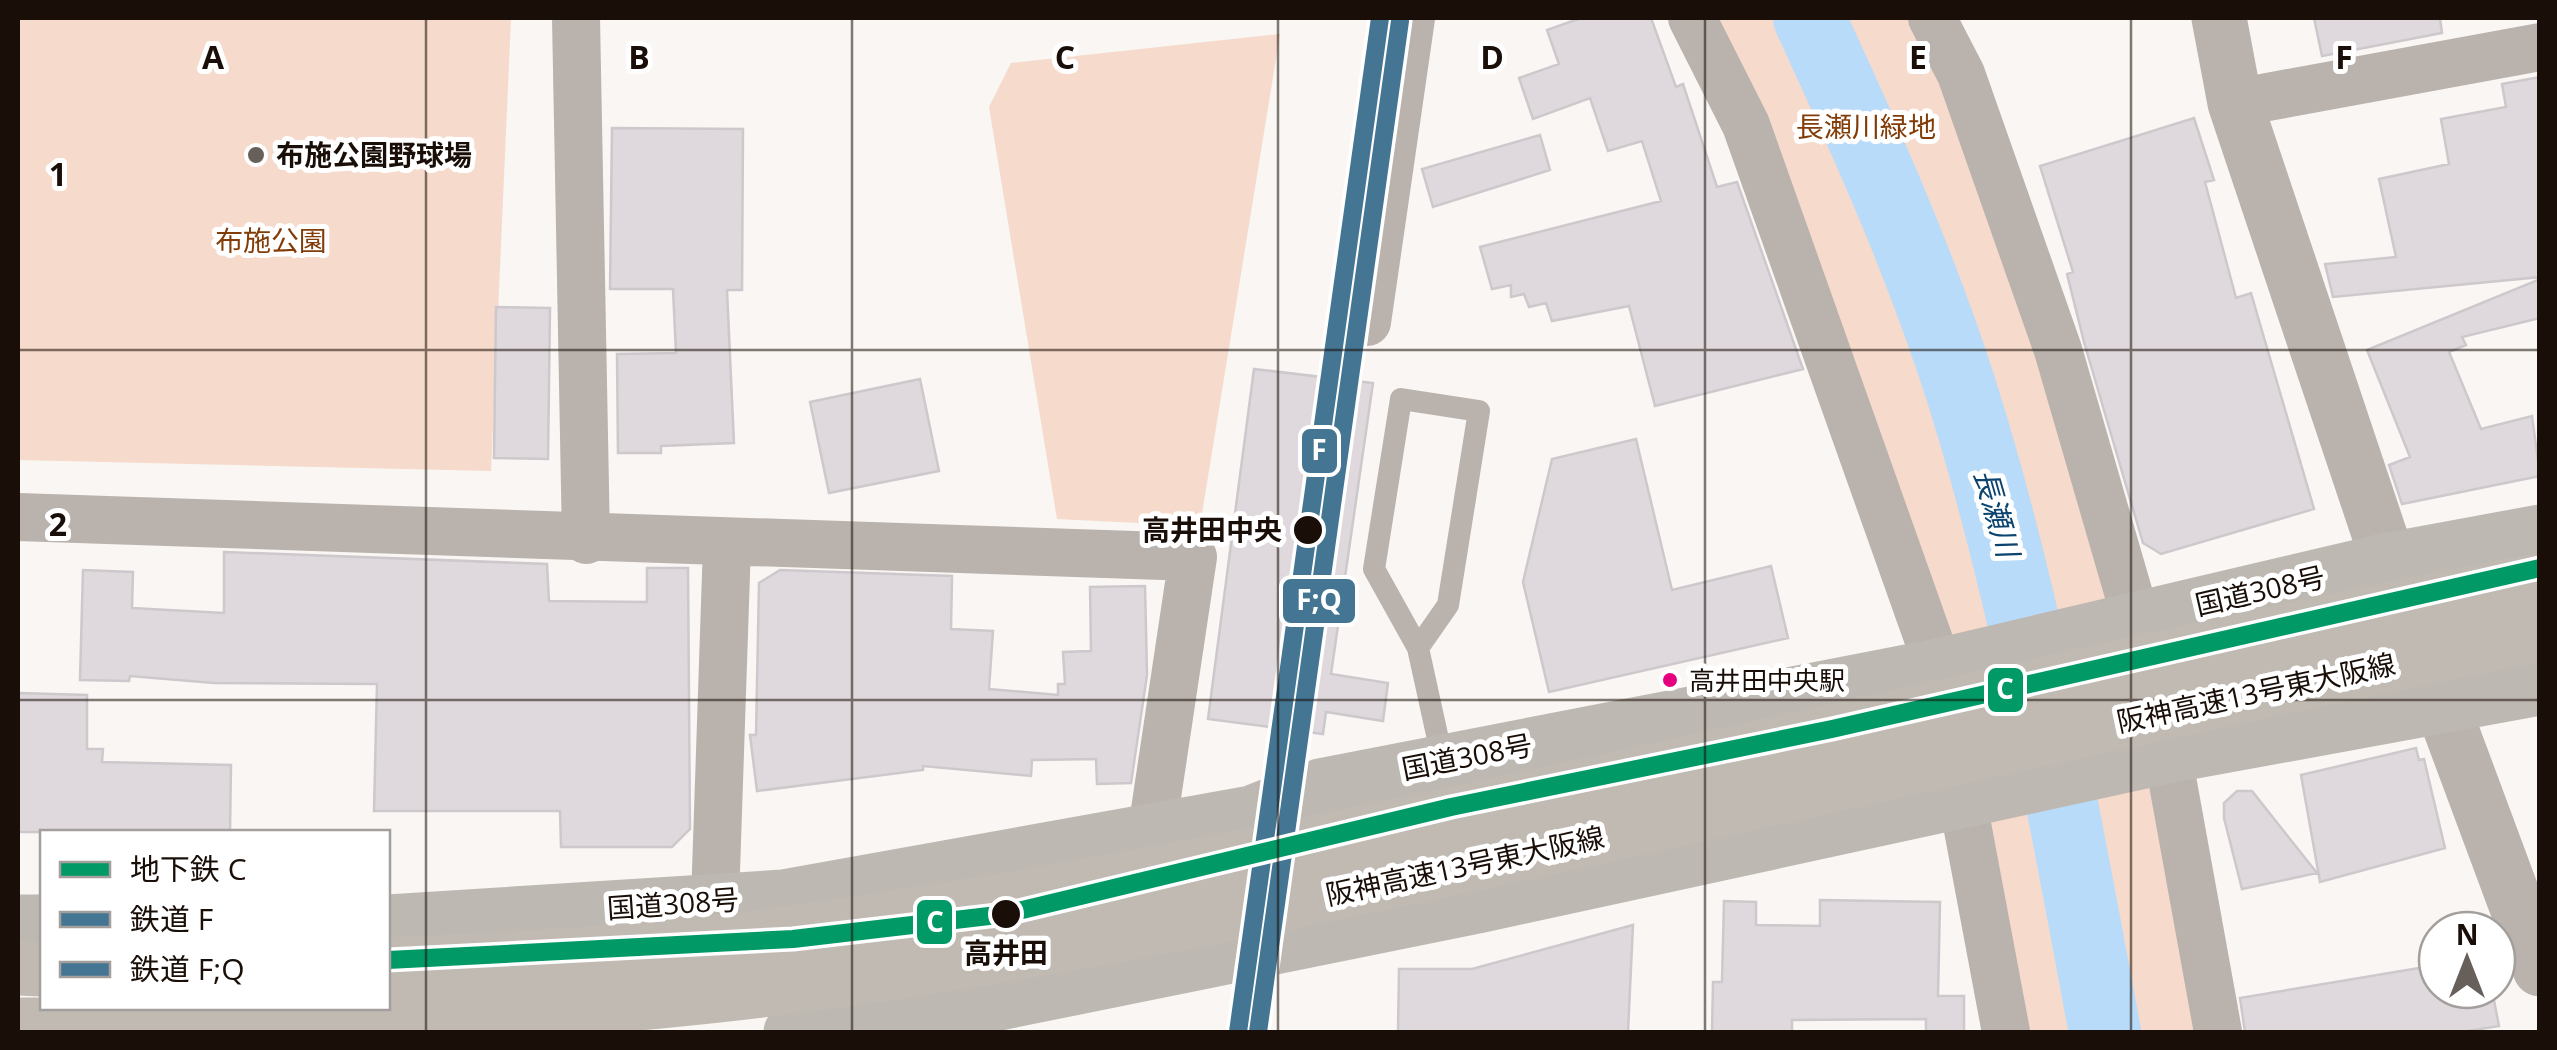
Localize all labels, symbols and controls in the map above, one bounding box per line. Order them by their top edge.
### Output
text: A [202,35,225,78]
text: B [628,35,650,78]
text: C [1055,35,1075,78]
text: D [1480,35,1504,78]
text: E [1909,35,1927,78]
text: F [2335,35,2353,78]
park label: 長瀬川緑地 [1796,107,1936,145]
place label: 布施公園野球場 [276,135,472,173]
marker: 布施公園野球場 [245,144,267,166]
text: 1 [49,152,67,195]
park label: 布施公園 [215,221,327,259]
line badge: F [1300,427,1339,475]
text: F [1311,430,1327,468]
water label: 長瀬川 [1965,464,2030,564]
text: 2 [49,502,67,545]
place label: 高井田中央 [1142,510,1282,548]
marker: 高井田中央 [1291,513,1325,547]
street label: 国道308号 [2191,557,2328,623]
line badge: F;Q [1281,577,1357,625]
text: F;Q [1296,580,1342,618]
street label: 阪神高速13号東大阪線 [2113,644,2399,740]
place label: 高井田中央駅 [1689,662,1845,698]
line badge: C [1986,666,2025,714]
text: C [1996,669,2014,707]
marker: 高井田中央駅 [1660,670,1680,690]
street label: 国道308号 [1398,725,1535,787]
street label: 阪神高速13号東大阪線 [1322,817,1608,913]
legend [40,830,390,1010]
text: 地下鉄 C [130,848,247,889]
street label: 国道308号 [606,879,740,927]
marker: 高井田 [989,897,1023,931]
text: 鉄道 F [130,898,213,939]
line badge: C [915,898,954,946]
text: C [926,902,944,940]
north arrow [2417,910,2517,1010]
text: N [2456,915,2478,953]
place label: 高井田 [964,933,1048,971]
text: 鉄道 F;Q [130,948,245,989]

